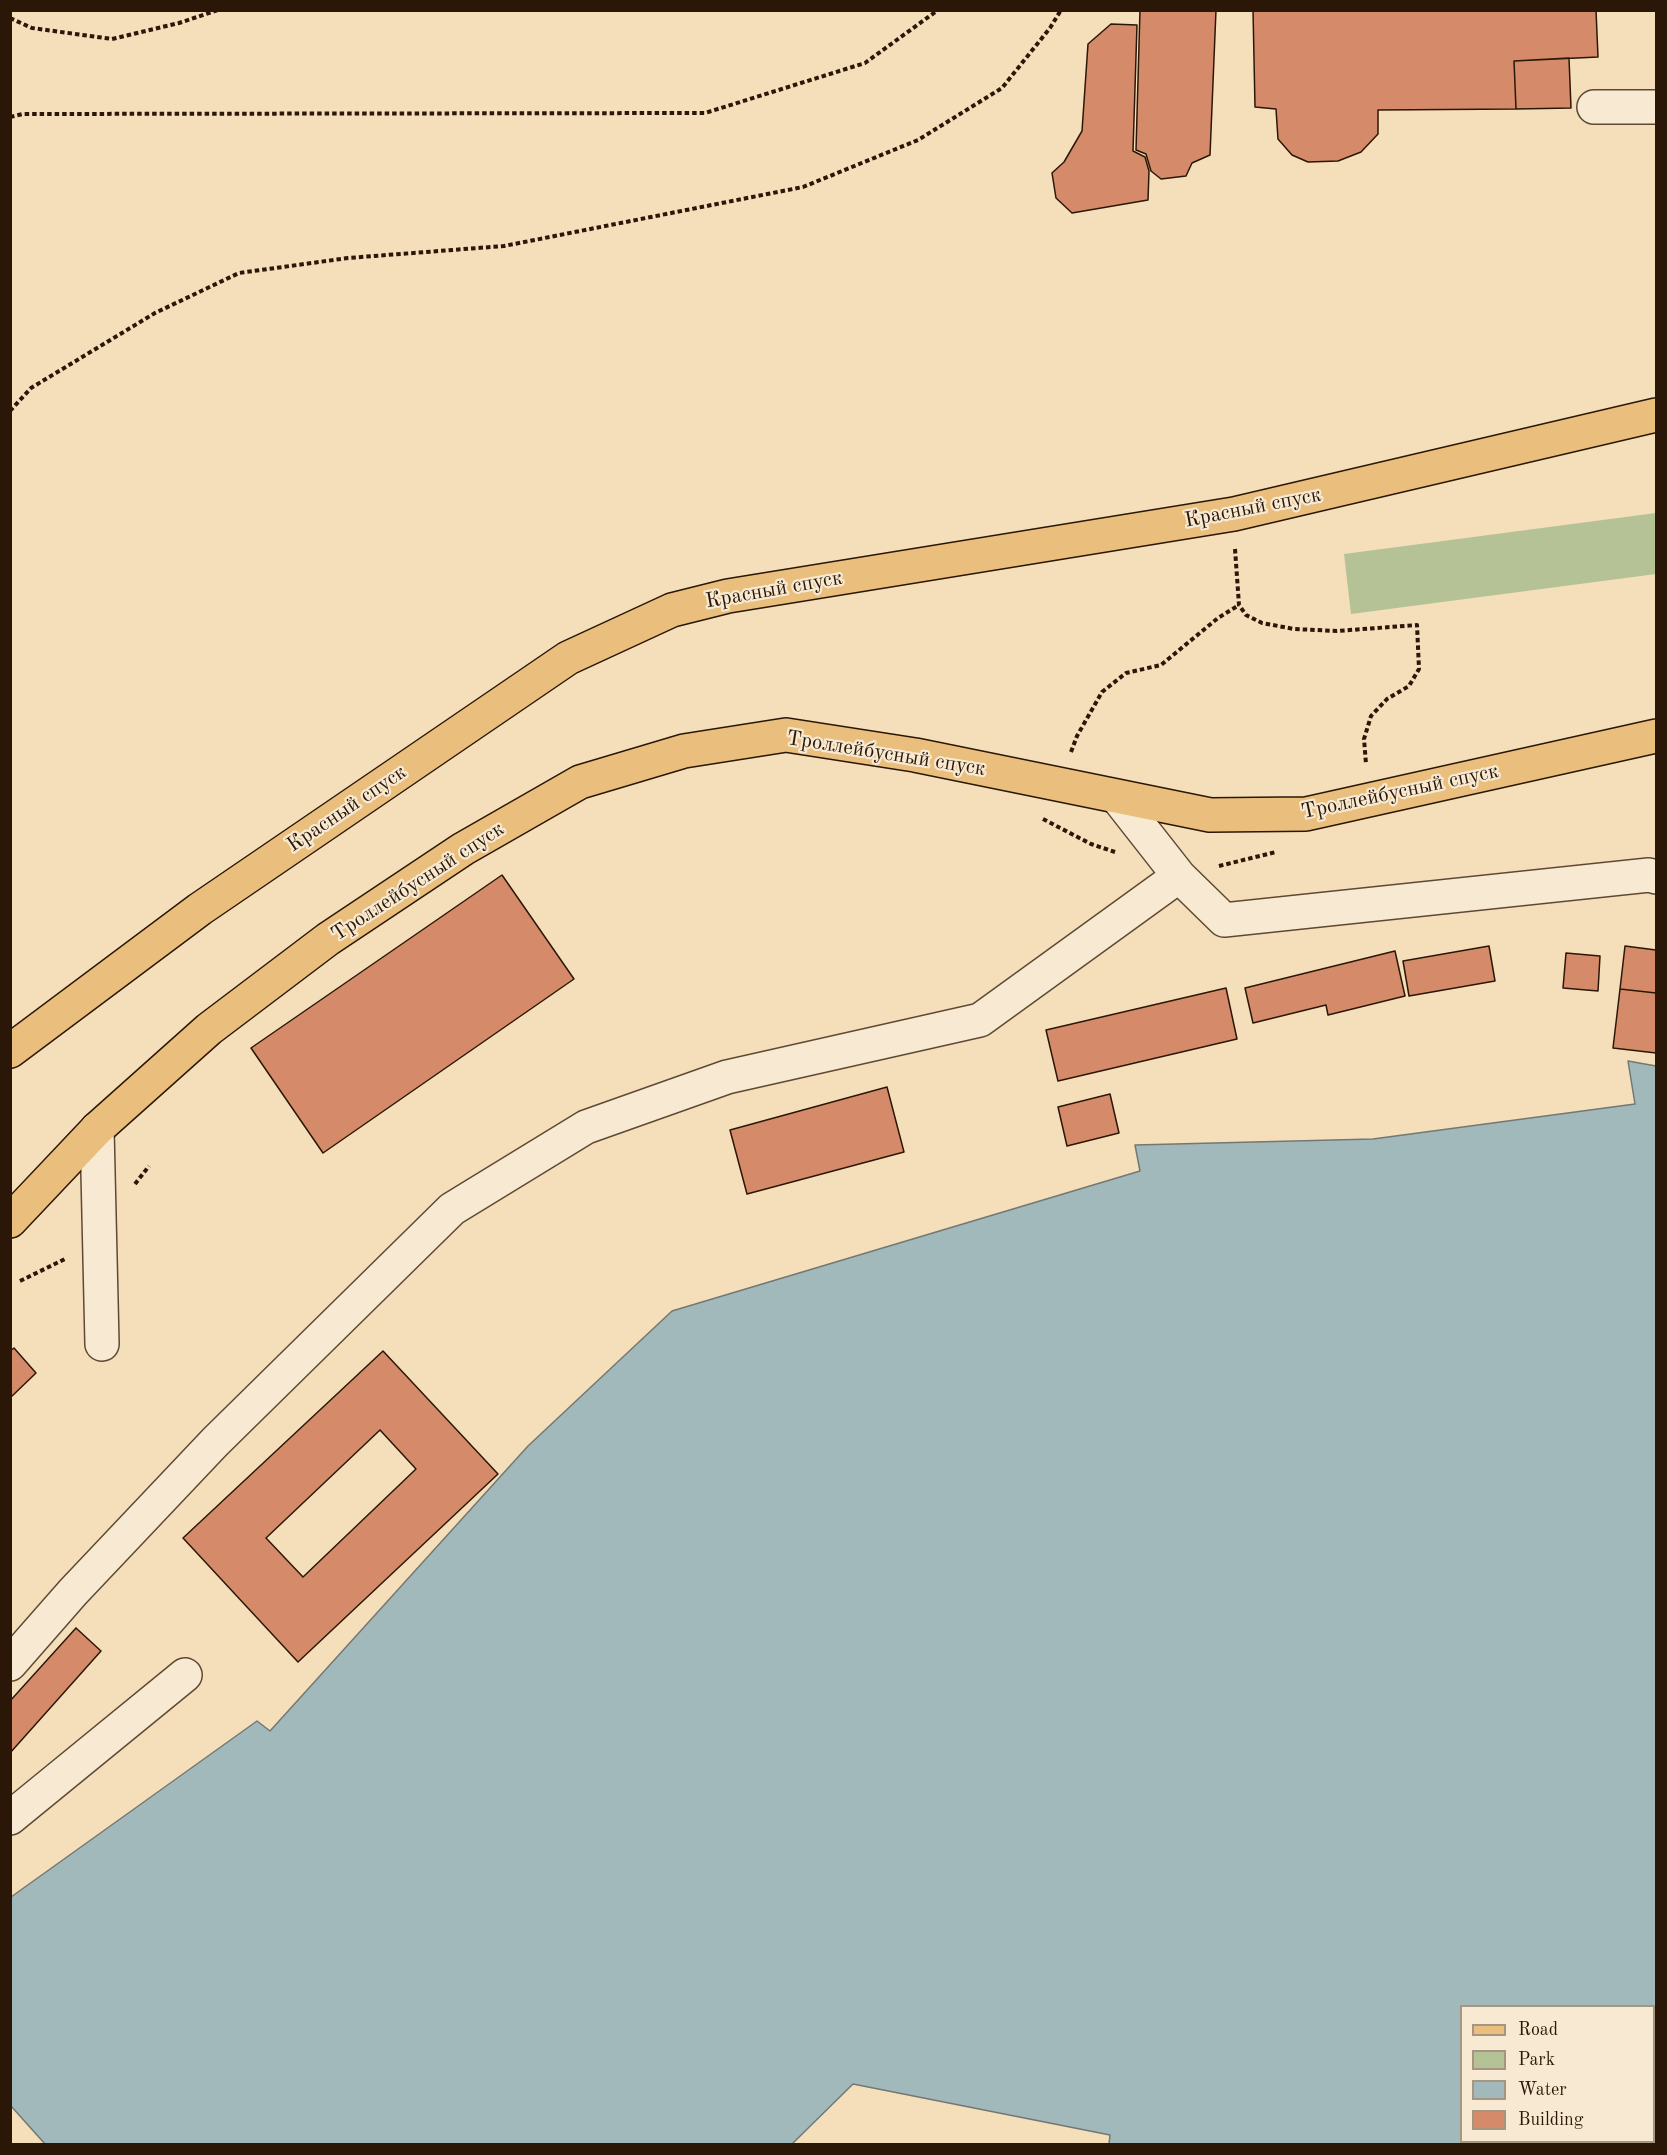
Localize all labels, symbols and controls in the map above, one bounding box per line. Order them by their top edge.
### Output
street label: Красный спуск [1183,482,1323,534]
street label: Красный спуск [704,566,844,614]
street label: Троллейбусный спуск [785,726,987,782]
street label: Троллейбусный спуск [1299,759,1501,825]
street label: Красный спуск [282,760,412,858]
street label: Троллейбусный спуск [327,817,509,947]
legend [1460,2005,1655,2143]
text: Road [1518,2021,1558,2039]
text: Park [1518,2051,1555,2069]
text: Water [1518,2081,1567,2099]
text: Building [1518,2111,1583,2129]

